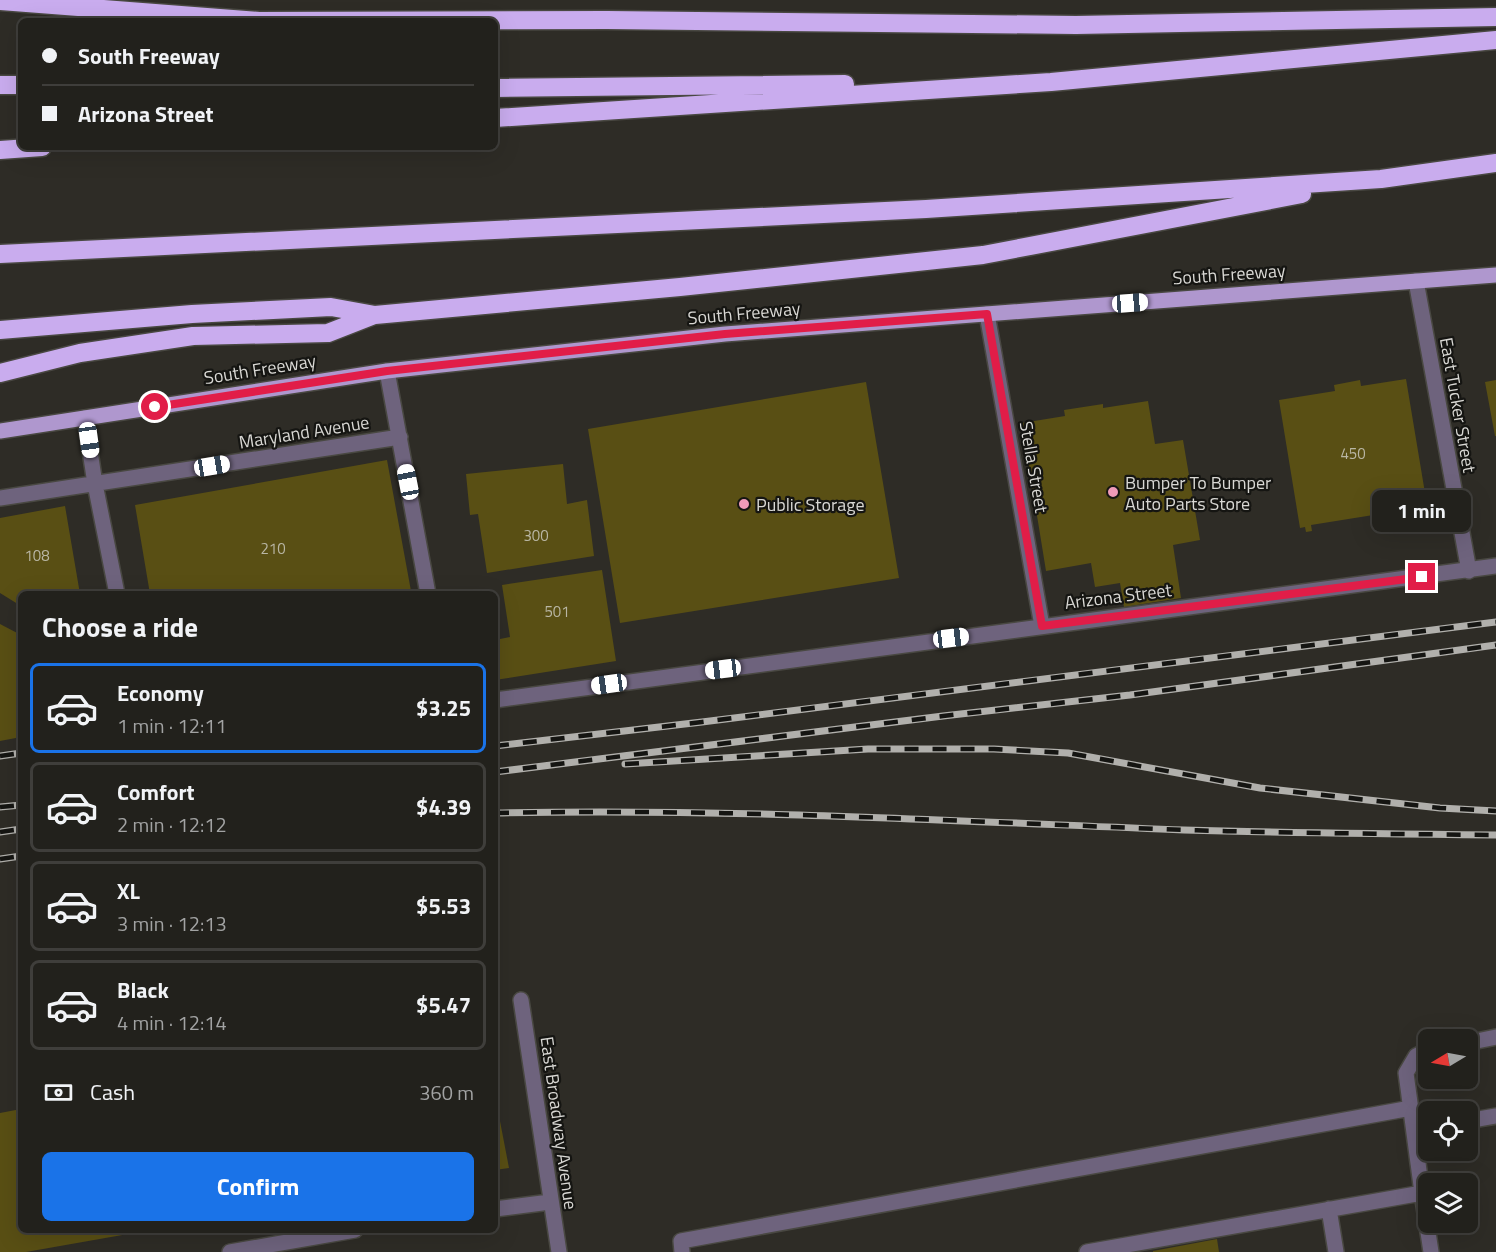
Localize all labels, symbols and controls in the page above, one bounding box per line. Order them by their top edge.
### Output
text: South Freeway [78,39,220,73]
text: Arizona Street [78,97,214,131]
street label: South Freeway [1172,257,1287,291]
car [1111,293,1149,313]
street label: South Freeway [686,295,802,331]
street label: East Tucker Street [1433,335,1483,475]
street label: South Freeway [202,347,318,391]
route start [141,393,168,420]
street label: Maryland Avenue [237,408,371,456]
street label: Stella Street [1013,419,1055,516]
car [78,421,100,459]
house number: 450 [1340,442,1366,465]
car [193,454,231,478]
car [396,463,420,501]
place label: Bumper To Bumper Auto Parts Store [1125,469,1271,517]
marker: Bumper To Bumper Auto Parts Store [1106,485,1120,499]
callout: 1 min [1372,490,1472,532]
place label: Public Storage [756,491,865,518]
text: 1 min [1397,495,1446,526]
marker: Public Storage [737,497,751,511]
house number: 300 [523,524,549,547]
house number: 210 [260,537,286,560]
house number: 108 [24,544,50,567]
route end [1408,563,1435,590]
street label: Arizona Street [1063,576,1174,616]
house number: 501 [544,600,570,623]
text: Choose a ride [42,606,198,647]
car [932,627,970,649]
car [704,658,742,680]
car [590,673,628,695]
text: Economy [117,676,204,710]
icon: car [45,681,99,735]
text: $3.25 [416,691,471,725]
text: 1 min · 12:11 [117,710,227,741]
text: Comfort [117,775,195,809]
icon: car [45,780,99,834]
text: $4.39 [416,790,471,824]
text: 2 min · 12:12 [117,809,227,840]
text: XL [117,874,140,908]
icon: car [45,879,99,933]
text: $5.53 [416,889,471,923]
text: 3 min · 12:13 [117,908,227,939]
text: Black [117,973,169,1007]
icon: car [45,978,99,1032]
text: $5.47 [416,988,471,1022]
text: 4 min · 12:14 [117,1007,227,1038]
north arrow [1418,1029,1478,1089]
map controls [1418,1029,1478,1233]
street label: East Broadway Avenue [534,1035,584,1211]
text: Cash [90,1075,135,1109]
icon: cash [42,1076,75,1109]
text: 360 m [419,1077,474,1108]
button: locate [1418,1101,1478,1161]
button: Confirm [42,1152,474,1221]
button: layers [1418,1173,1478,1233]

